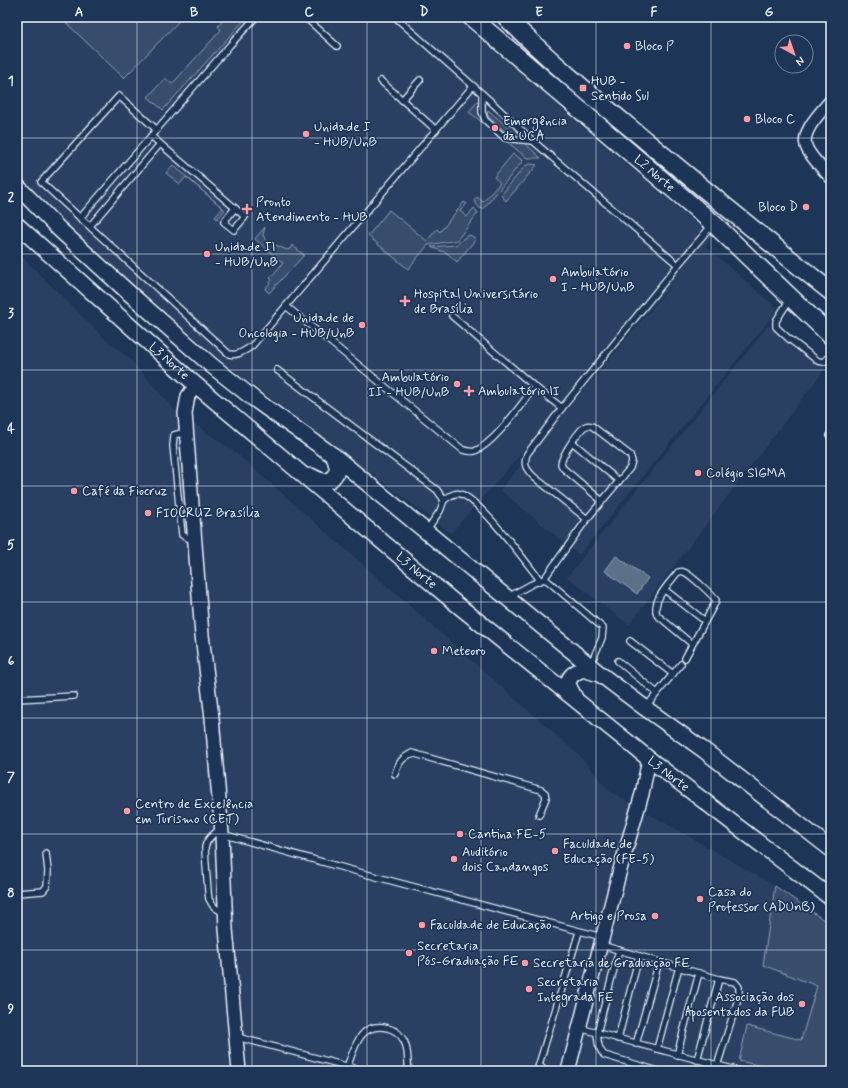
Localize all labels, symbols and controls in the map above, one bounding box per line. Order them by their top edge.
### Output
text: A [75,4,83,21]
text: B [190,4,199,21]
text: C [304,4,314,21]
text: D [420,4,429,21]
text: E [535,4,543,21]
text: F [651,4,658,21]
text: G [765,4,774,21]
north arrow [774,34,814,74]
place label: Bloco P [635,38,674,55]
marker: Bloco P [622,41,632,51]
text: N [792,53,807,69]
text: 1 [8,73,14,90]
place label: HUB - Sentido Sul [591,73,649,105]
marker: HUB - Sentido Sul [578,83,588,93]
place label: Bloco C [755,111,795,128]
place label: Emergência da UCA [503,113,567,145]
marker: Bloco C [742,114,752,124]
place label: Unidade I - HUB/UnB [314,119,377,151]
marker: Emergência da UCA [490,123,500,133]
marker: Unidade I - HUB/UnB [301,129,311,139]
street label: L2 Norte [630,151,679,196]
text: 2 [8,189,15,206]
place label: Pronto Atendimento - HUB [256,194,368,226]
place label: Bloco D [758,199,798,216]
marker: Bloco D [801,202,811,212]
marker: Pronto Atendimento - HUB [241,203,253,215]
place label: Unidade II - HUB/UnB [215,239,278,271]
marker: Unidade II - HUB/UnB [202,249,212,259]
place label: Ambulatório I - HUB/UnB [561,264,634,296]
marker: Ambulatório I - HUB/UnB [548,274,558,284]
place label: Hospital Universitário de Brasília [414,286,538,318]
marker: Hospital Universitário de Brasília [399,295,411,307]
text: 3 [8,305,14,322]
place label: Unidade de Oncologia - HUB/UnB [239,310,354,342]
marker: Unidade de Oncologia - HUB/UnB [357,320,367,330]
street label: L3 Norte [145,338,193,384]
place label: Ambulatório II - HUB/UnB [368,369,449,401]
marker: Ambulatório II - HUB/UnB [452,379,462,389]
place label: Ambulatório II [478,383,560,400]
marker: Ambulatório II [463,385,475,397]
text: 4 [7,421,15,438]
place label: Colégio SIGMA [706,465,786,482]
marker: Colégio SIGMA [693,468,703,478]
place label: Café da Fiocruz [82,483,168,500]
marker: Café da Fiocruz [69,486,79,496]
place label: FIOCRUZ Brasília [156,505,261,522]
marker: FIOCRUZ Brasília [143,508,153,518]
text: 5 [7,537,15,554]
street label: L3 Norte [392,548,441,593]
place label: Meteoro [442,643,486,660]
marker: Meteoro [429,646,439,656]
text: 6 [8,653,15,670]
street label: L3 Norte [644,752,693,795]
text: 7 [7,769,15,786]
place label: Centro de Excelência em Turismo (CET) [135,796,253,828]
marker: Centro de Excelência em Turismo (CET) [122,806,132,816]
place label: Cantina FE-5 [468,826,547,843]
marker: Cantina FE-5 [455,829,465,839]
place label: Faculdade de Educação (FE-5) [563,836,655,868]
place label: Auditório dois Candangos [462,844,549,876]
marker: Faculdade de Educação (FE-5) [550,846,560,856]
marker: Auditório dois Candangos [449,854,459,864]
place label: Casa do Professor (ADUnB) [708,884,815,916]
text: 8 [7,885,15,902]
marker: Casa do Professor (ADUnB) [695,894,705,904]
place label: Artigo e Prosa [570,908,647,925]
marker: Artigo e Prosa [650,911,660,921]
place label: Faculdade de Educação [430,917,552,934]
marker: Faculdade de Educação [417,920,427,930]
place label: Secretaria Pós-Graduação FE [417,938,519,970]
marker: Secretaria Pós-Graduação FE [404,948,414,958]
place label: Secretaria de Graduação FE [533,955,690,972]
marker: Secretaria de Graduação FE [520,958,530,968]
place label: Secretaria Integrada FE [537,974,614,1007]
marker: Secretaria Integrada FE [524,984,534,994]
place label: Associação dos Aposentados da FUB [685,989,794,1022]
marker: Associação dos Aposentados da FUB [797,999,807,1009]
text: 9 [8,1001,15,1018]

